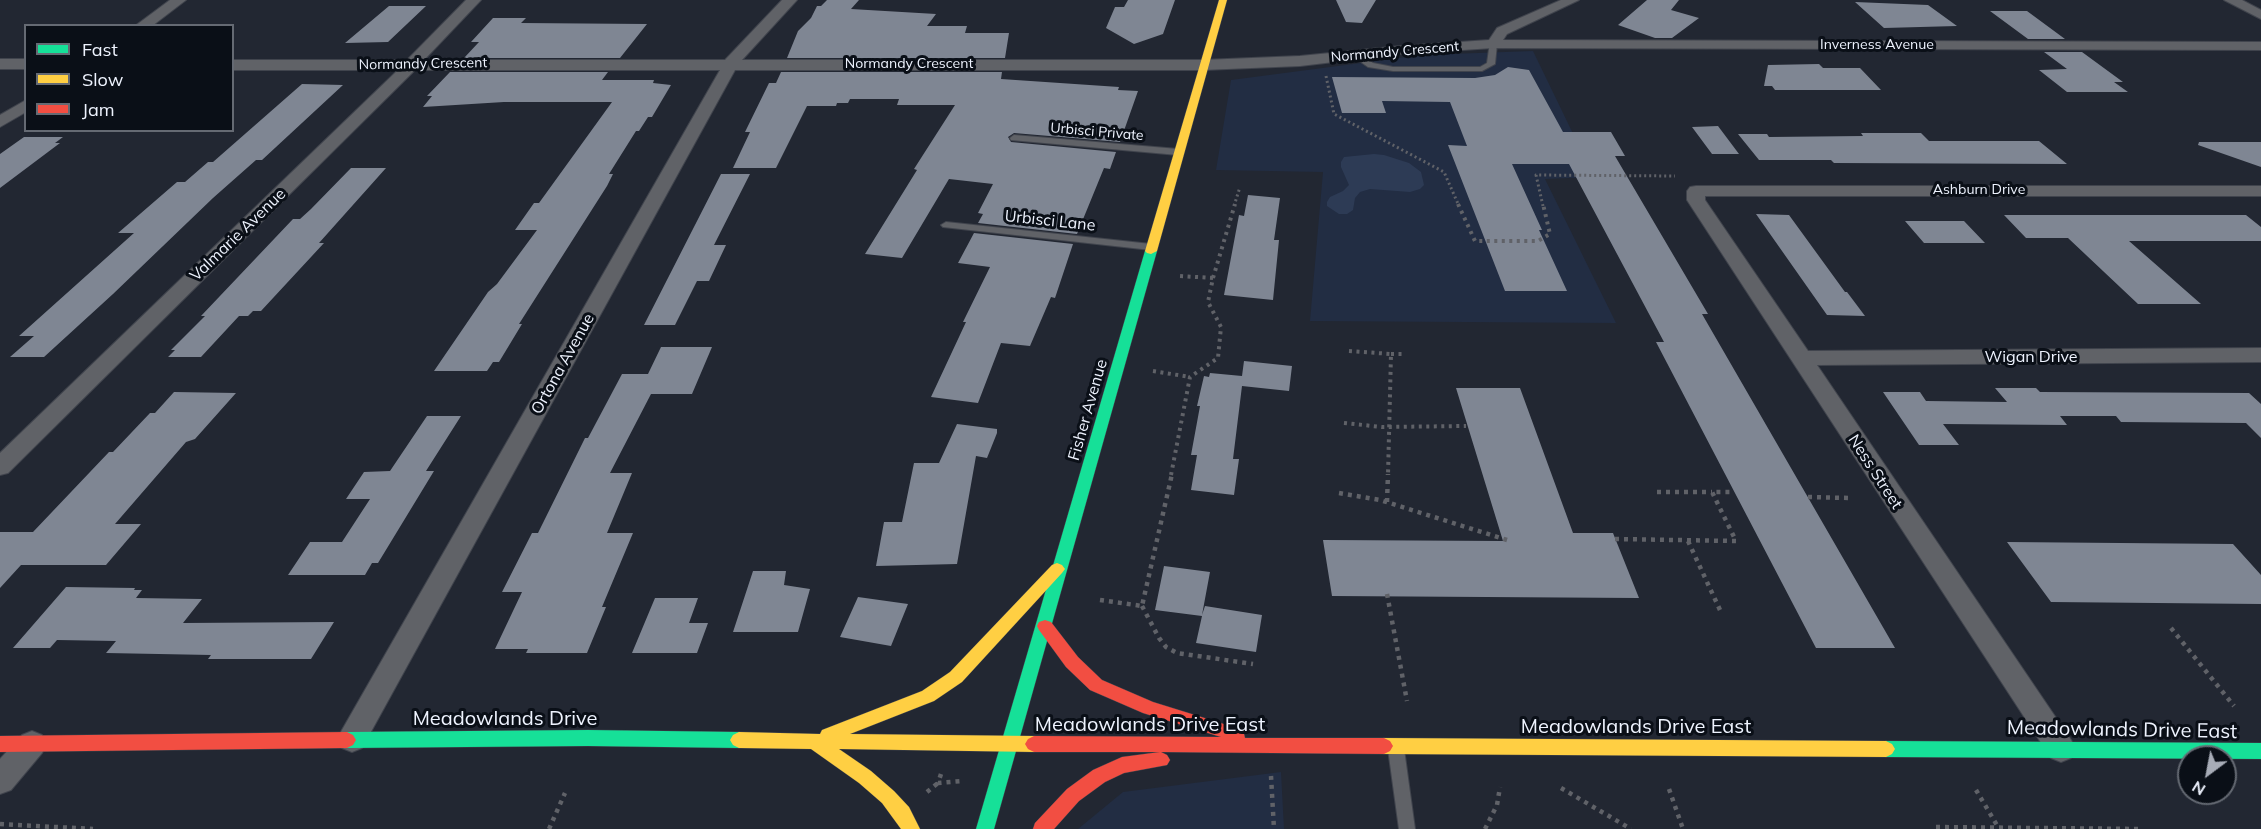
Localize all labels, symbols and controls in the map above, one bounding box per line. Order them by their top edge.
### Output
legend [24,24,234,132]
street label: Inverness Avenue [1820,37,1934,53]
text: Fast [82,38,118,61]
street label: Normandy Crescent [1330,38,1460,66]
street label: Normandy Crescent [359,54,487,74]
street label: Normandy Crescent [845,56,973,72]
text: Slow [82,68,123,91]
text: Jam [82,98,115,121]
street label: Urbisci Private [1050,120,1144,144]
street label: Ashburn Drive [1933,182,2025,198]
street label: Valmarie Avenue [186,184,290,286]
street label: Urbisci Lane [1004,207,1096,235]
street label: Ortona Avenue [527,310,599,418]
street label: Wigan Drive [1984,347,2078,367]
street label: Fisher Avenue [1064,357,1112,463]
street label: Ness Street [1844,431,1906,513]
street label: Meadowlands Drive [413,707,597,731]
street label: Meadowlands Drive East [1035,713,1265,737]
street label: Meadowlands Drive East [1521,715,1751,739]
street label: Meadowlands Drive East [2007,716,2237,744]
north arrow [2177,745,2237,805]
text: N [2188,777,2209,800]

